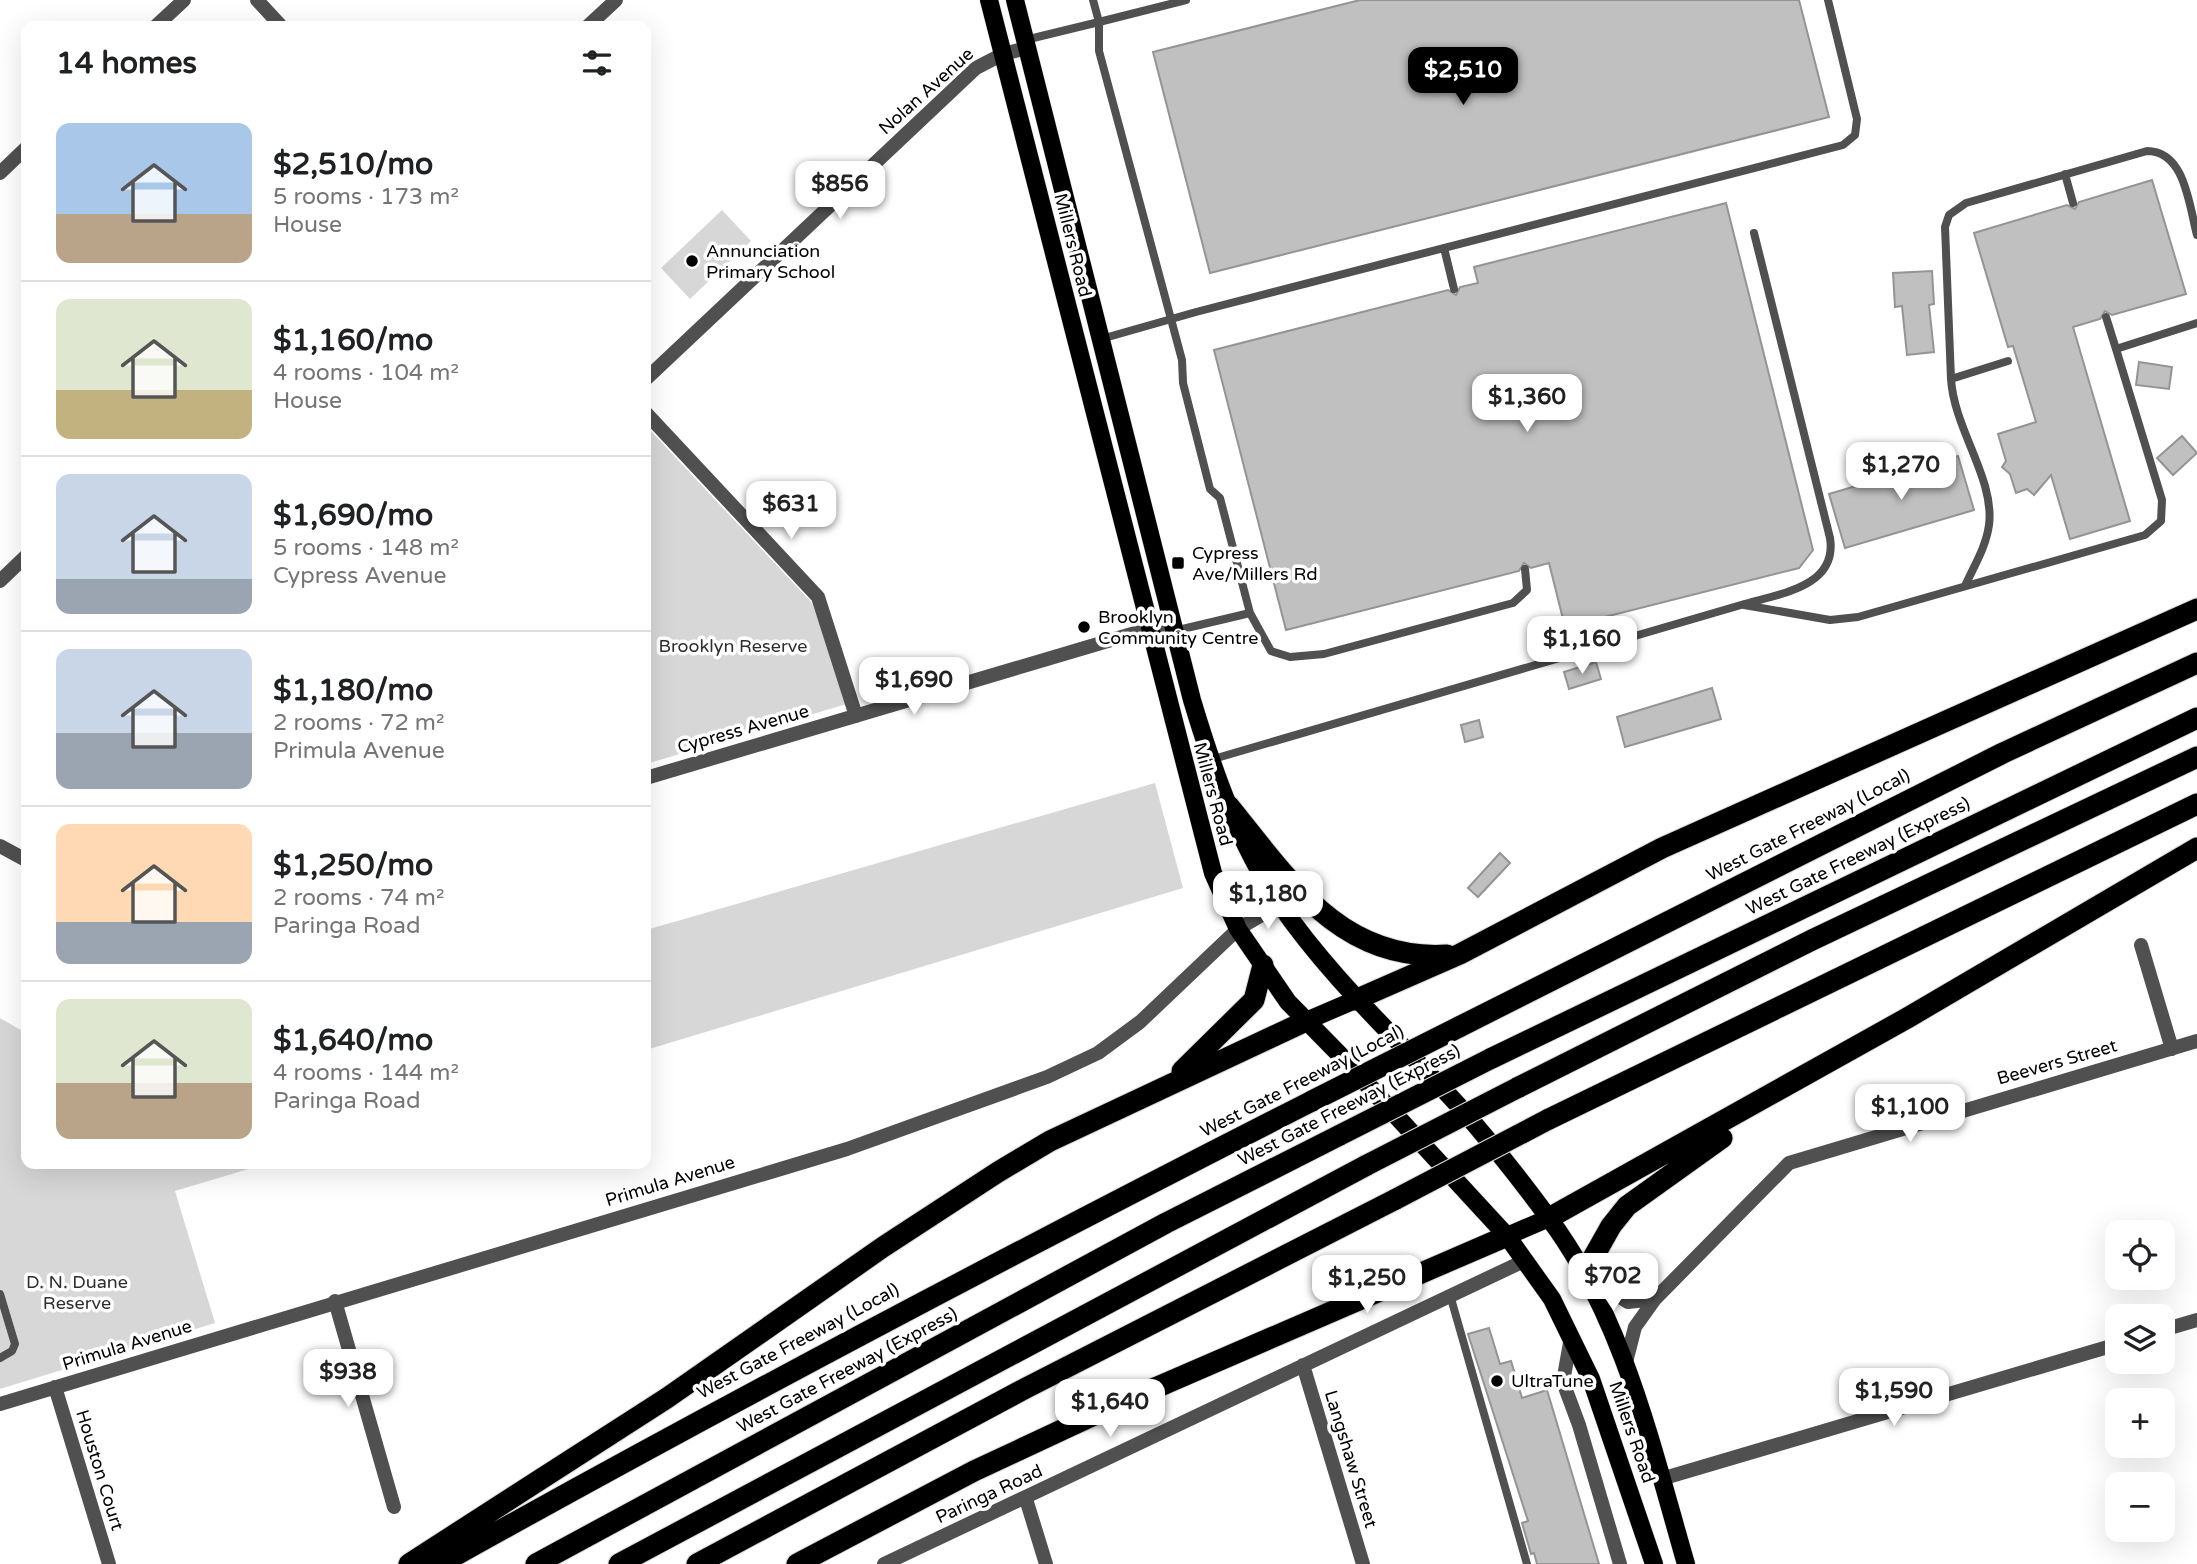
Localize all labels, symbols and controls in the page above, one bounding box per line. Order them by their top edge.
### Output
street label: Nolan Avenue [874,43,978,139]
icon: filters [578,44,616,82]
text: 14 homes [56,45,197,82]
pin: $2,510 [1406,48,1520,107]
text: $2,510 [1424,56,1502,84]
text: $2,510/mo [273,146,433,183]
icon: home [112,151,196,235]
pin: $856 [799,162,881,221]
text: $856 [811,170,869,198]
text: 5 rooms · 173 m² [273,183,459,211]
street label: Millers Road [1049,191,1097,299]
text: House [273,211,342,239]
place label: Annunciation Primary School [706,240,835,283]
marker: Annunciation Primary School [684,253,700,269]
text: $1,160/mo [273,322,433,359]
icon: home [112,327,196,411]
text: 4 rooms · 104 m² [273,359,459,387]
pin: $1,360 [1470,374,1584,434]
text: $1,360 [1488,383,1566,411]
text: House [273,387,342,415]
pin: $1,270 [1844,442,1958,502]
text: $1,270 [1862,451,1940,479]
pin: $631 [750,482,832,541]
text: $631 [762,490,820,518]
text: $1,690/mo [273,497,433,534]
icon: home [112,502,196,586]
text: 5 rooms · 148 m² [273,534,459,562]
place label: Cypress Ave/Millers Rd [1192,542,1318,585]
marker: Cypress Ave/Millers Rd [1170,555,1186,571]
text: Cypress Avenue [273,562,447,590]
place label: Brooklyn Community Centre [1098,606,1259,649]
pin: $1,160 [1525,616,1639,676]
marker: Brooklyn Community Centre [1076,619,1092,635]
text: $1,160 [1543,625,1621,653]
park label: Brooklyn Reserve [659,635,807,657]
pin: $1,690 [857,658,971,717]
text: $1,690 [875,666,953,694]
text: $1,180/mo [273,672,433,709]
icon: home [112,677,196,761]
street label: Cypress Avenue [675,700,811,758]
text: 2 rooms · 72 m² [273,709,444,737]
text: Primula Avenue [273,737,445,765]
street label: Millers Road [1189,740,1237,848]
street label: West Gate Freeway (Local) [1702,764,1914,886]
street label: West Gate Freeway (Express) [1742,792,1974,920]
text: $1,250/mo [273,847,433,884]
icon: home [112,852,196,936]
pin: $1,180 [1211,872,1325,931]
text: $1,180 [1229,880,1307,908]
text: 2 rooms · 74 m² [273,884,444,912]
text: Paringa Road [273,912,421,940]
street label: West Gate Freeway (Local) [1196,1020,1408,1142]
text: $1,640/mo [273,1022,433,1059]
icon: home [112,1027,196,1111]
street label: Beevers Street [1994,1034,2120,1090]
street label: West Gate Freeway (Express) [1234,1039,1464,1171]
text: 4 rooms · 144 m² [273,1059,459,1087]
pin: $1,100 [1853,1084,1967,1144]
text: Paringa Road [273,1087,421,1115]
text: $1,100 [1871,1093,1949,1121]
street label: Primula Avenue [602,1151,738,1211]
map controls [2105,1220,2175,1542]
button: locate [2105,1220,2175,1290]
pin: $702 [1572,1254,1654,1313]
pin: $1,250 [1310,1256,1424,1315]
text: $702 [1584,1262,1642,1290]
text: $1,250 [1328,1264,1406,1292]
park label: D. N. Duane Reserve [26,1271,128,1314]
street label: West Gate Freeway (Local) [693,1278,903,1404]
street label: West Gate Freeway (Express) [733,1302,961,1438]
button: layers [2105,1304,2175,1374]
street label: Primula Avenue [59,1315,195,1375]
pin: $938 [307,1350,389,1409]
text: $938 [319,1358,377,1386]
pin: $1,590 [1837,1368,1951,1428]
place label: UltraTune [1511,1370,1594,1392]
marker: UltraTune [1489,1373,1505,1389]
text: $1,590 [1855,1377,1933,1405]
street label: Millers Road [1604,1378,1660,1486]
pin: $1,640 [1053,1380,1167,1439]
text: $1,640 [1071,1388,1149,1416]
street label: Langshaw Street [1320,1388,1382,1531]
button: + [2105,1388,2175,1458]
street label: Houston Court [71,1407,129,1533]
street label: Paringa Road [932,1460,1046,1528]
button: − [2105,1472,2175,1542]

